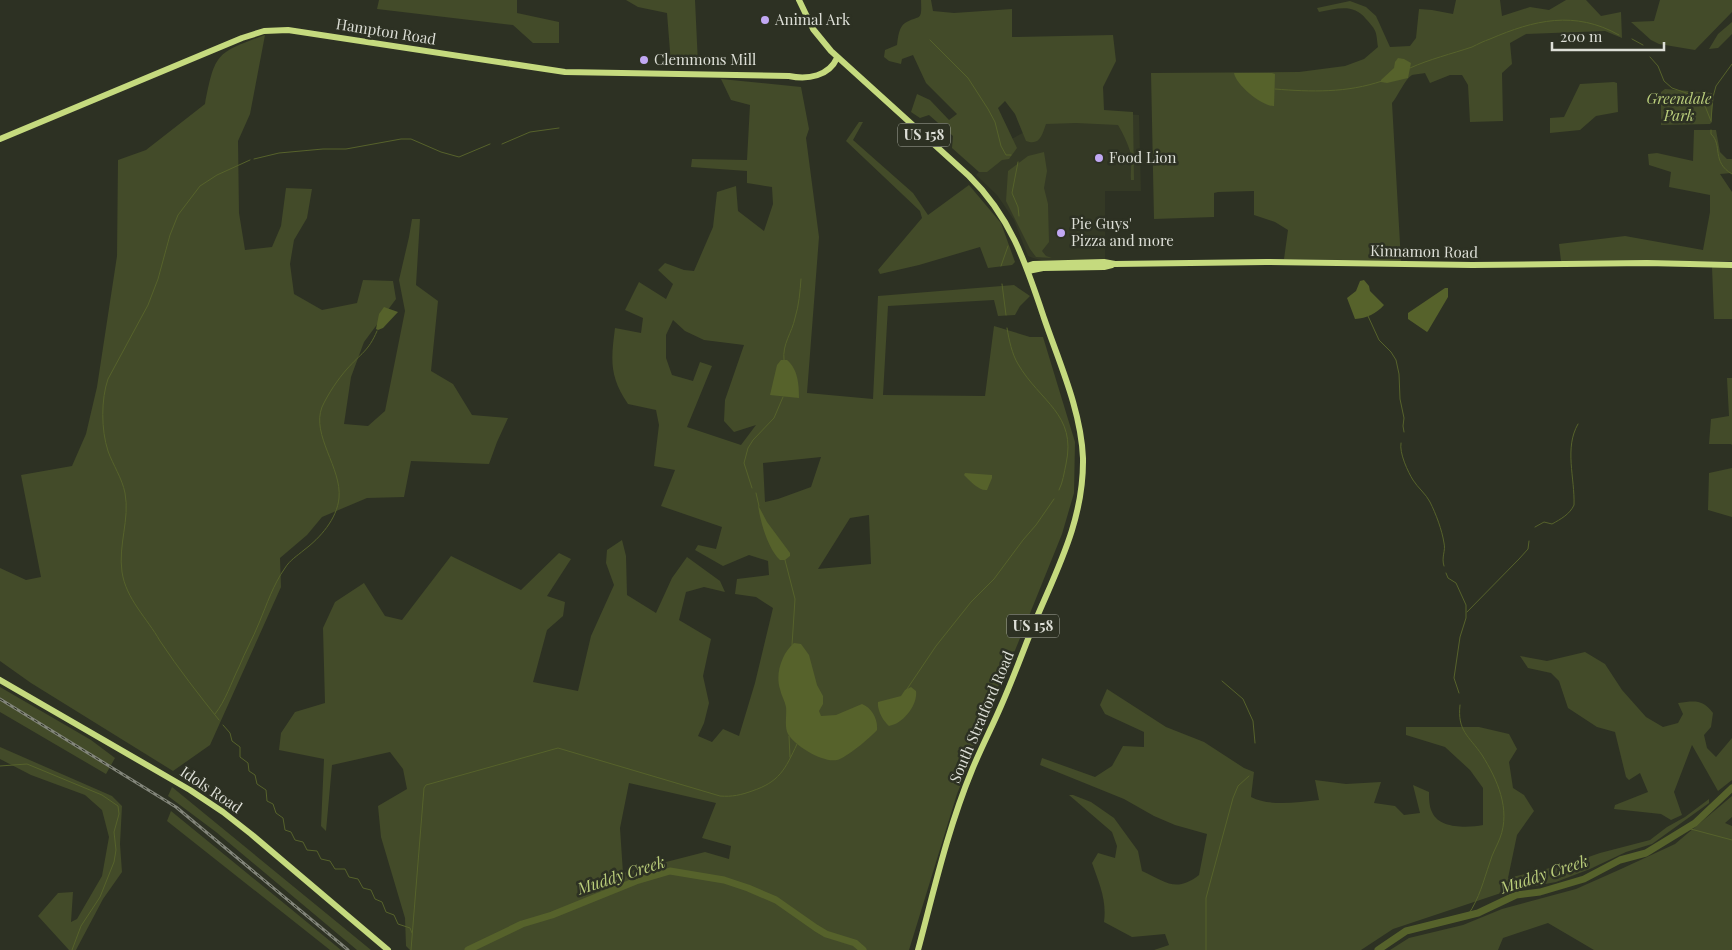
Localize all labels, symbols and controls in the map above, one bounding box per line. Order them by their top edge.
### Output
place label: Animal Ark [774,9,851,29]
street label: Hampton Road [335,13,438,49]
marker: Animal Ark [759,14,771,26]
scale bar [1552,20,1664,52]
text: 200 m [1560,26,1603,46]
place label: Clemmons Mill [654,49,756,69]
marker: Clemmons Mill [638,54,650,66]
park label: Greendale Park [1647,88,1712,125]
road number: US 158 [898,124,950,146]
place label: Food Lion [1109,147,1177,167]
marker: Food Lion [1093,152,1105,164]
place label: Pie Guys' Pizza and more [1071,213,1174,250]
marker: Pie Guys' Pizza and more [1055,227,1067,239]
street label: Kinnamon Road [1370,240,1478,262]
road number: US 158 [1007,614,1059,638]
street label: South Stratford Road [944,647,1018,786]
street label: Idols Road [177,761,247,817]
water label: Muddy Creek [1496,849,1590,898]
water label: Muddy Creek [573,850,667,899]

